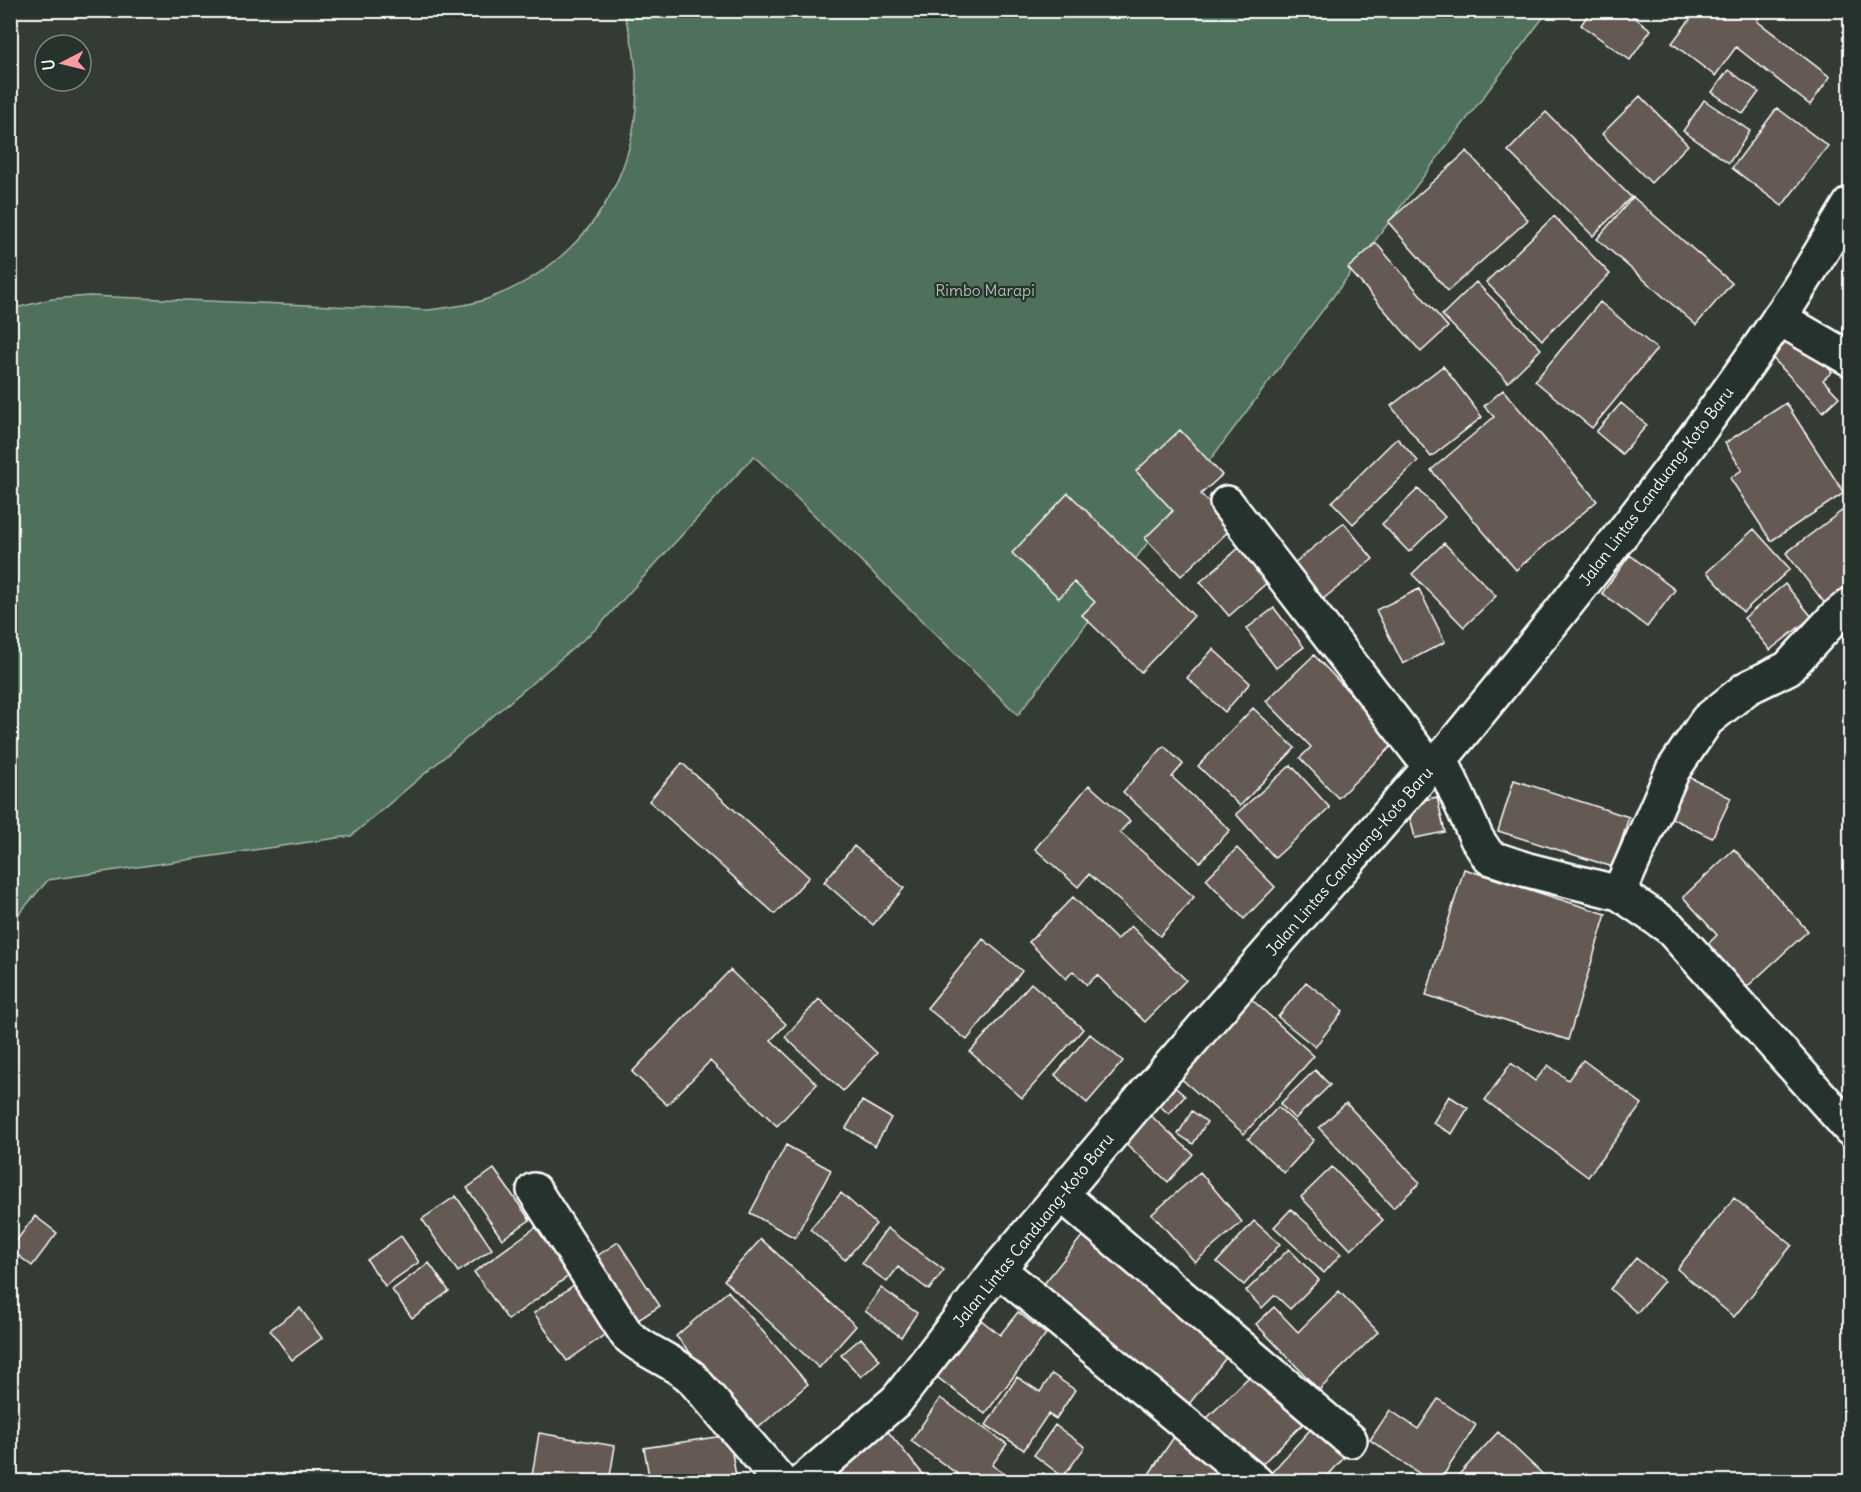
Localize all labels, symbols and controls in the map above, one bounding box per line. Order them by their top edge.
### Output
north arrow [33,33,93,93]
text: U [38,58,59,71]
park label: Rimbo Marapi [935,280,1035,300]
street label: Jalan Lintas Canduang-Koto Baru [1575,383,1737,589]
street label: Jalan Lintas Canduang-Koto Baru [1261,762,1437,960]
street label: Jalan Lintas Canduang-Koto Baru [948,1129,1118,1331]

